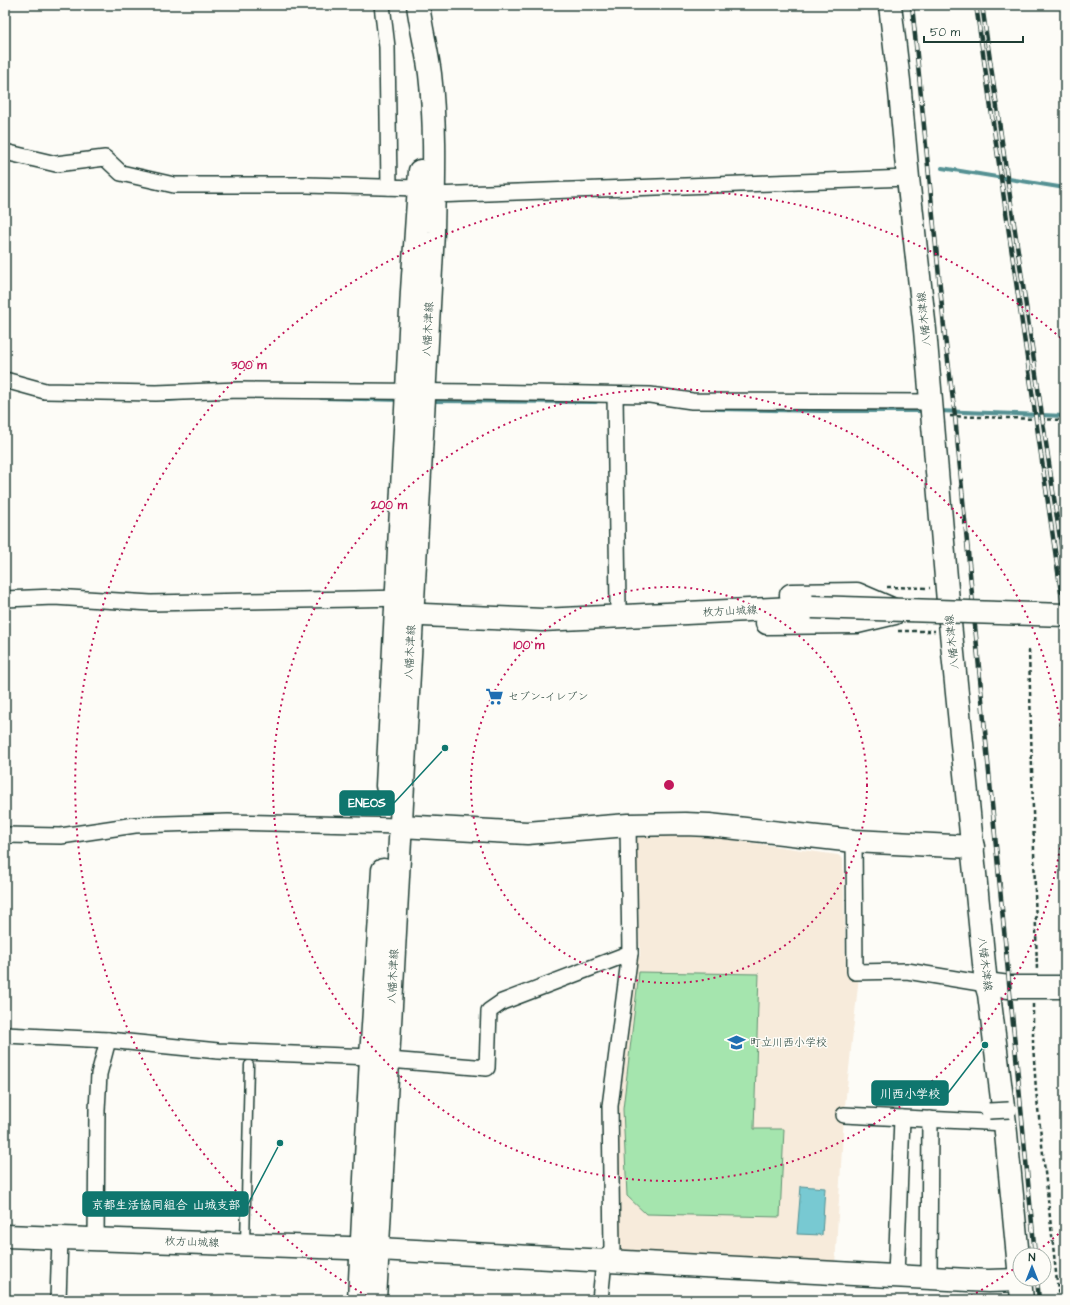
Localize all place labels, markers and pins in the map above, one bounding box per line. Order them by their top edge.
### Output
supermarket icon: セブン-イレブン [485,686,505,706]
place label: セブン-イレブン [508,689,588,704]
centre of rings [662,778,676,792]
callout: ENEOS [340,791,394,815]
school or university icon: 町立川西小学校 [727,1032,747,1052]
place label: 町立川西小学校 [750,1035,827,1050]
callout: 川西小学校 [872,1081,948,1105]
callout: 京都生活協同組合 山城支部 [83,1192,248,1216]

